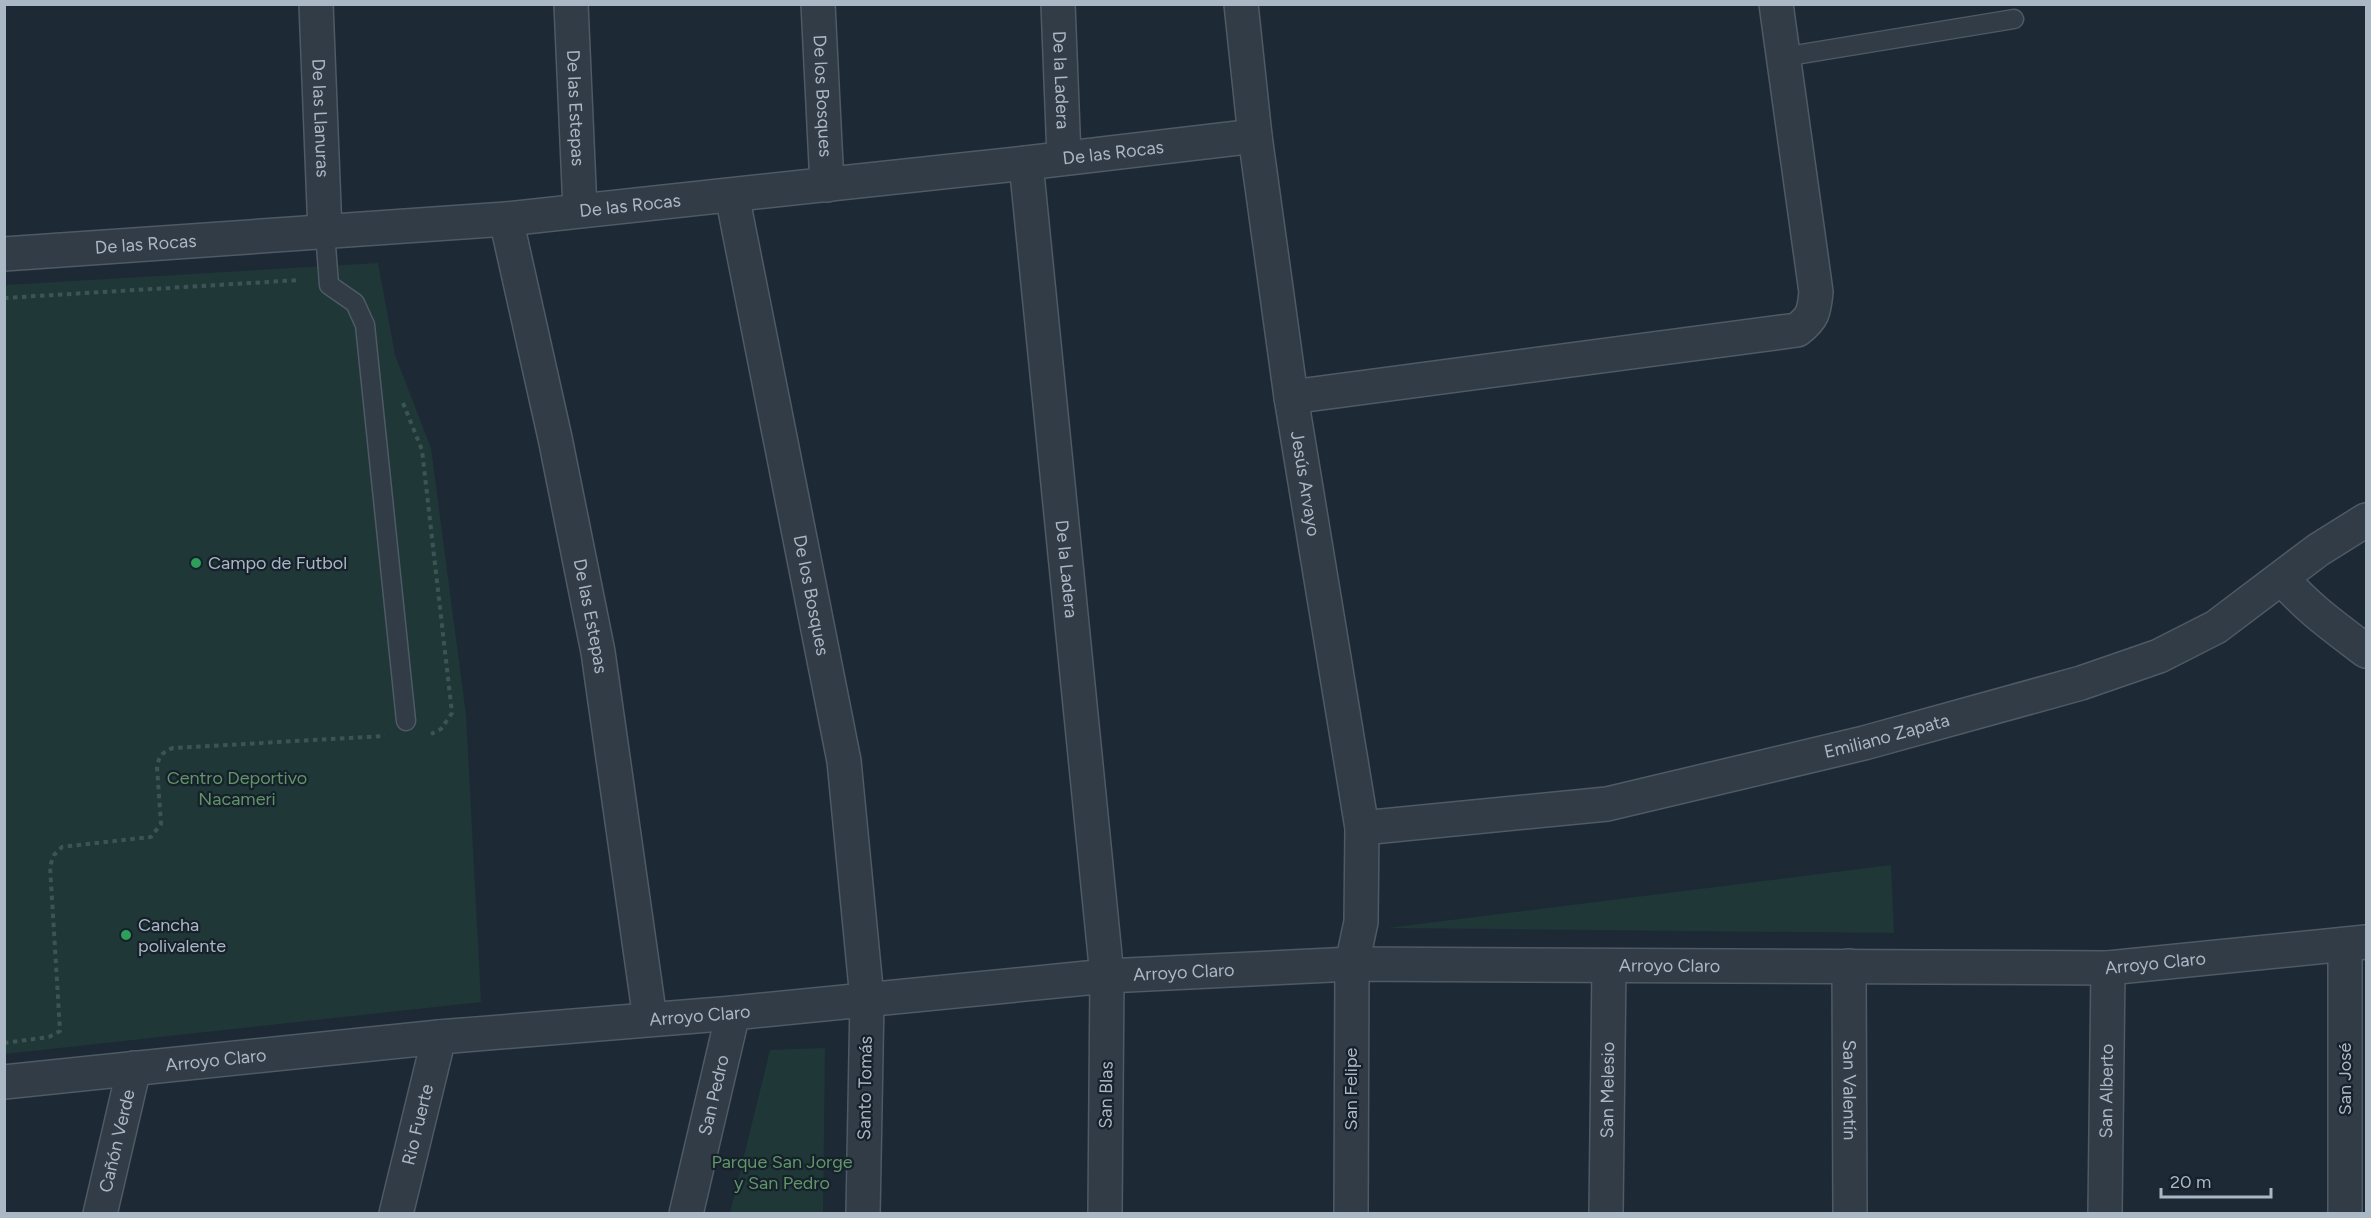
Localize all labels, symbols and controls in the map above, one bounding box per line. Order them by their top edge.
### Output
street label: De la Ladera [1048,30,1074,130]
street label: De los Bosques [809,34,837,158]
street label: De las Estepas [562,49,589,167]
street label: De las Llanuras [307,58,334,178]
street label: De las Rocas [1061,136,1165,170]
street label: De las Rocas [578,189,682,222]
street label: De las Rocas [94,230,197,259]
street label: Jesús Arvayo [1286,429,1325,538]
street label: De la Ladera [1051,519,1082,619]
street label: De los Bosques [789,533,834,657]
place label: Campo de Futbol [208,552,347,574]
marker: Campo de Futbol [189,556,203,570]
street label: De las Estepas [569,557,612,675]
street label: Emiliano Zapata [1822,709,1952,763]
park label: Centro Deportivo Nacameri [167,767,307,810]
place label: Cancha polivalente [138,914,226,957]
marker: Cancha polivalente [119,928,133,942]
street label: Arroyo Claro [2104,947,2207,979]
street label: Arroyo Claro [1619,954,1720,977]
street label: Arroyo Claro [1133,959,1235,986]
street label: Arroyo Claro [648,1000,751,1031]
street label: Santo Tomás [853,1036,877,1140]
street label: San Valentín [1838,1040,1861,1140]
street label: San Melesio [1596,1042,1619,1138]
street label: San José [2334,1043,2356,1115]
street label: Arroyo Claro [164,1044,267,1076]
street label: San Alberto [2095,1044,2118,1138]
street label: San Felipe [1340,1047,1362,1130]
street label: San Pedro [694,1053,734,1138]
street label: San Blas [1094,1061,1118,1129]
street label: Rio Fuerte [397,1082,438,1167]
street label: Cañón Verde [94,1087,140,1195]
park label: Parque San Jorge y San Pedro [711,1151,853,1194]
scale bar [2161,1161,2270,1199]
text: 20 m [2170,1171,2211,1193]

